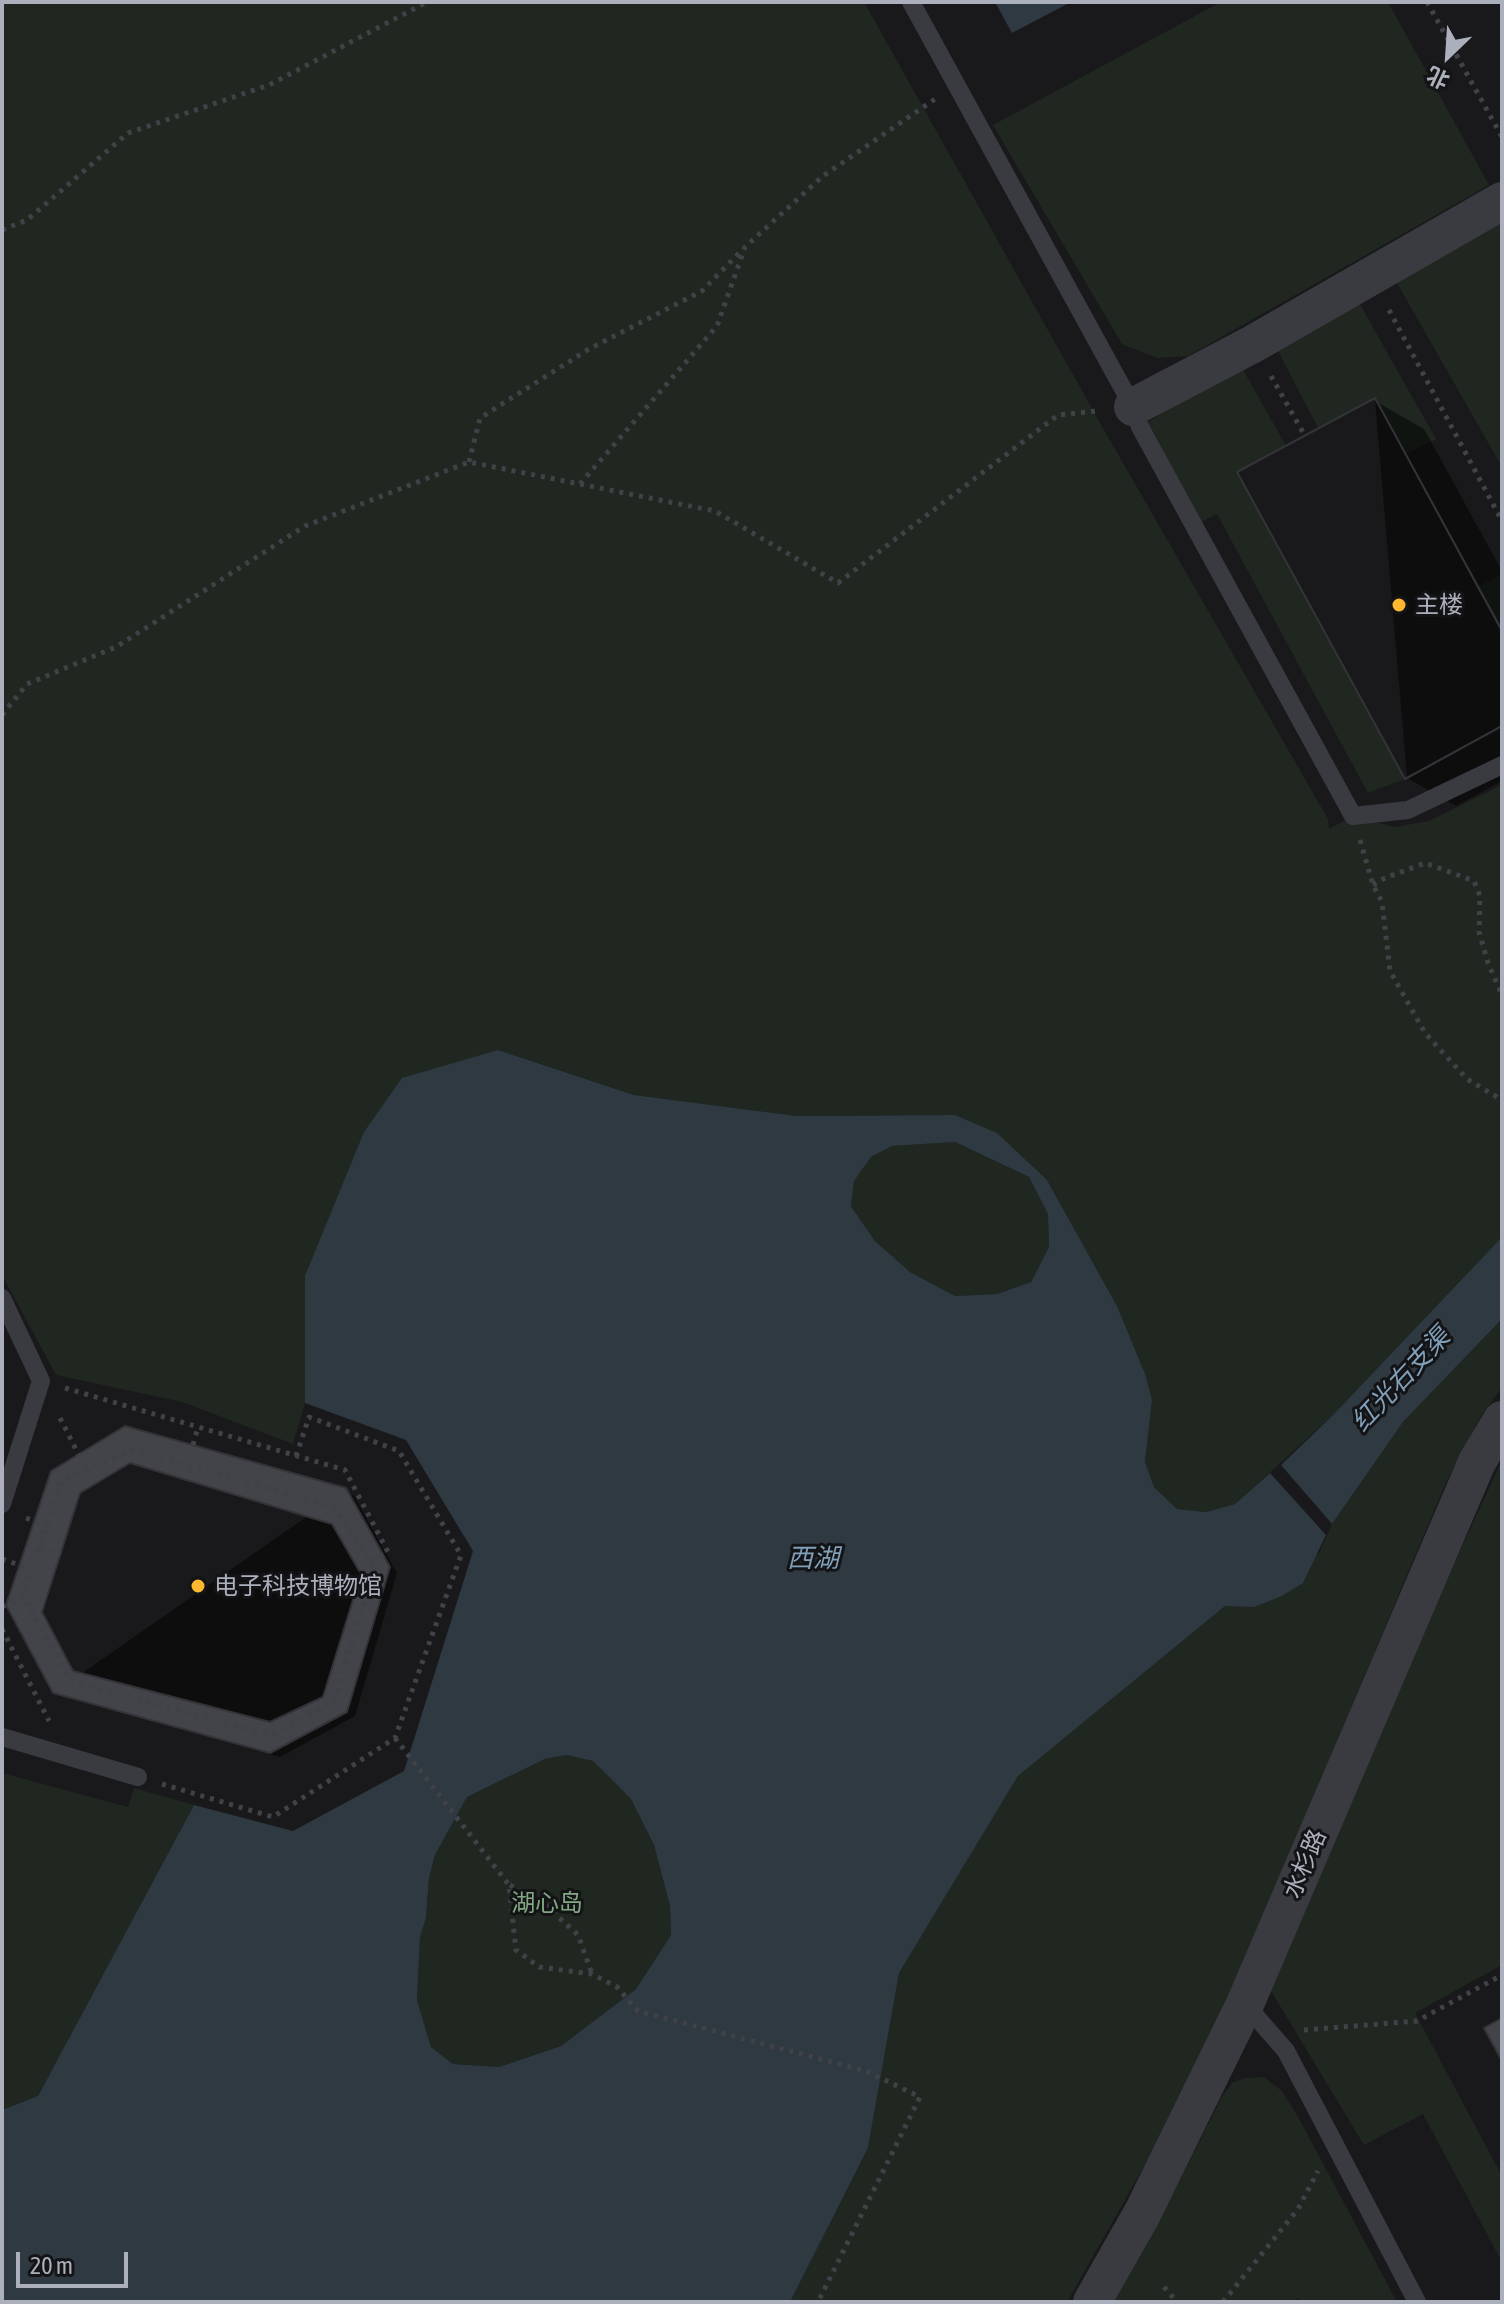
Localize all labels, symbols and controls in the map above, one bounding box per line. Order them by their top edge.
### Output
north arrow [1408,16,1488,96]
text: 北 [1422,61,1453,94]
place label: 主楼 [1415,591,1463,619]
marker: 主楼 [1390,596,1408,614]
water label: 红光右支渠 [1345,1322,1457,1438]
water label: 西湖 [787,1543,839,1575]
place label: 电子科技博物馆 [214,1572,382,1600]
marker: 电子科技博物馆 [189,1577,207,1595]
street label: 水杉路 [1278,1825,1332,1903]
park label: 湖心岛 [511,1889,583,1917]
scale bar [20,2236,132,2286]
text: 20 m [30,2252,73,2279]

